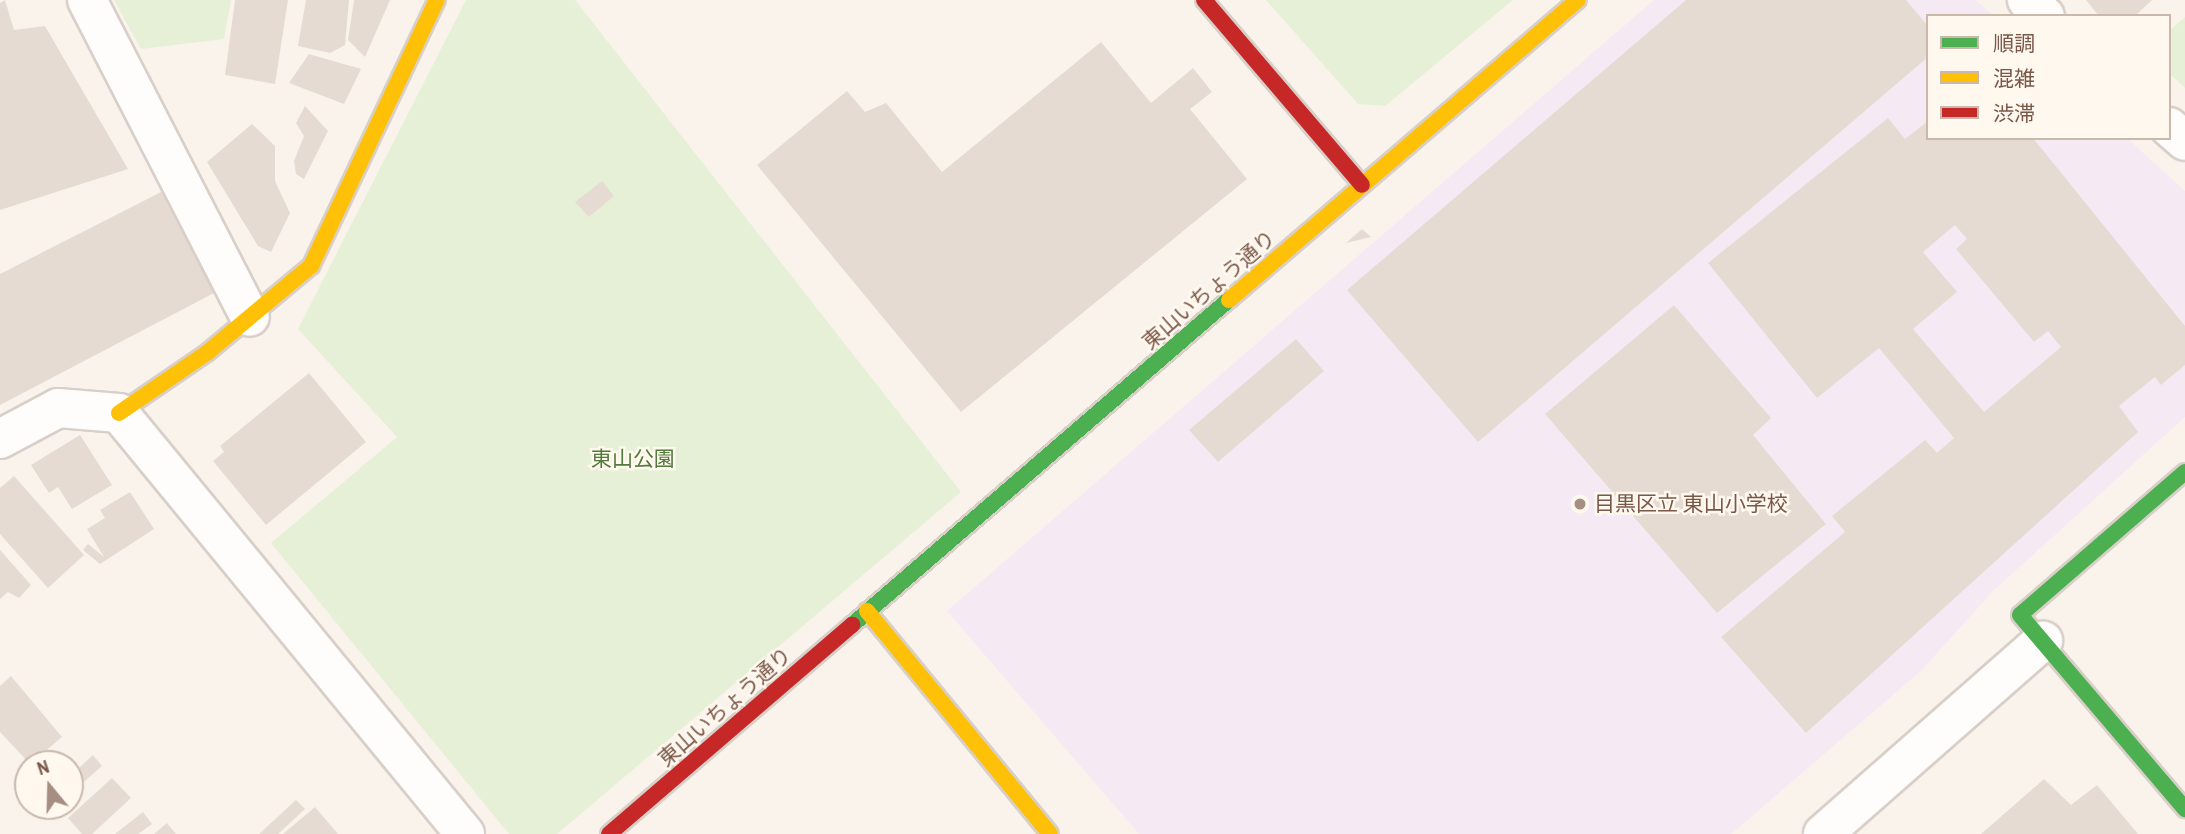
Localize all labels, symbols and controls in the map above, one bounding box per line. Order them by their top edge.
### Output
legend [1926,14,2171,140]
text: 順調 [1993,29,2035,58]
text: 混雑 [1993,64,2035,93]
text: 渋滞 [1993,99,2035,128]
street label: 東山いちょう通り [1137,225,1281,355]
park label: 東山公園 [591,446,675,472]
place label: 目黒区立 東山小学校 [1594,491,1788,517]
marker: 目黒区立 東山小学校 [1572,496,1588,512]
street label: 東山いちょう通り [653,642,797,772]
north arrow [14,750,84,820]
text: N [33,753,52,781]

